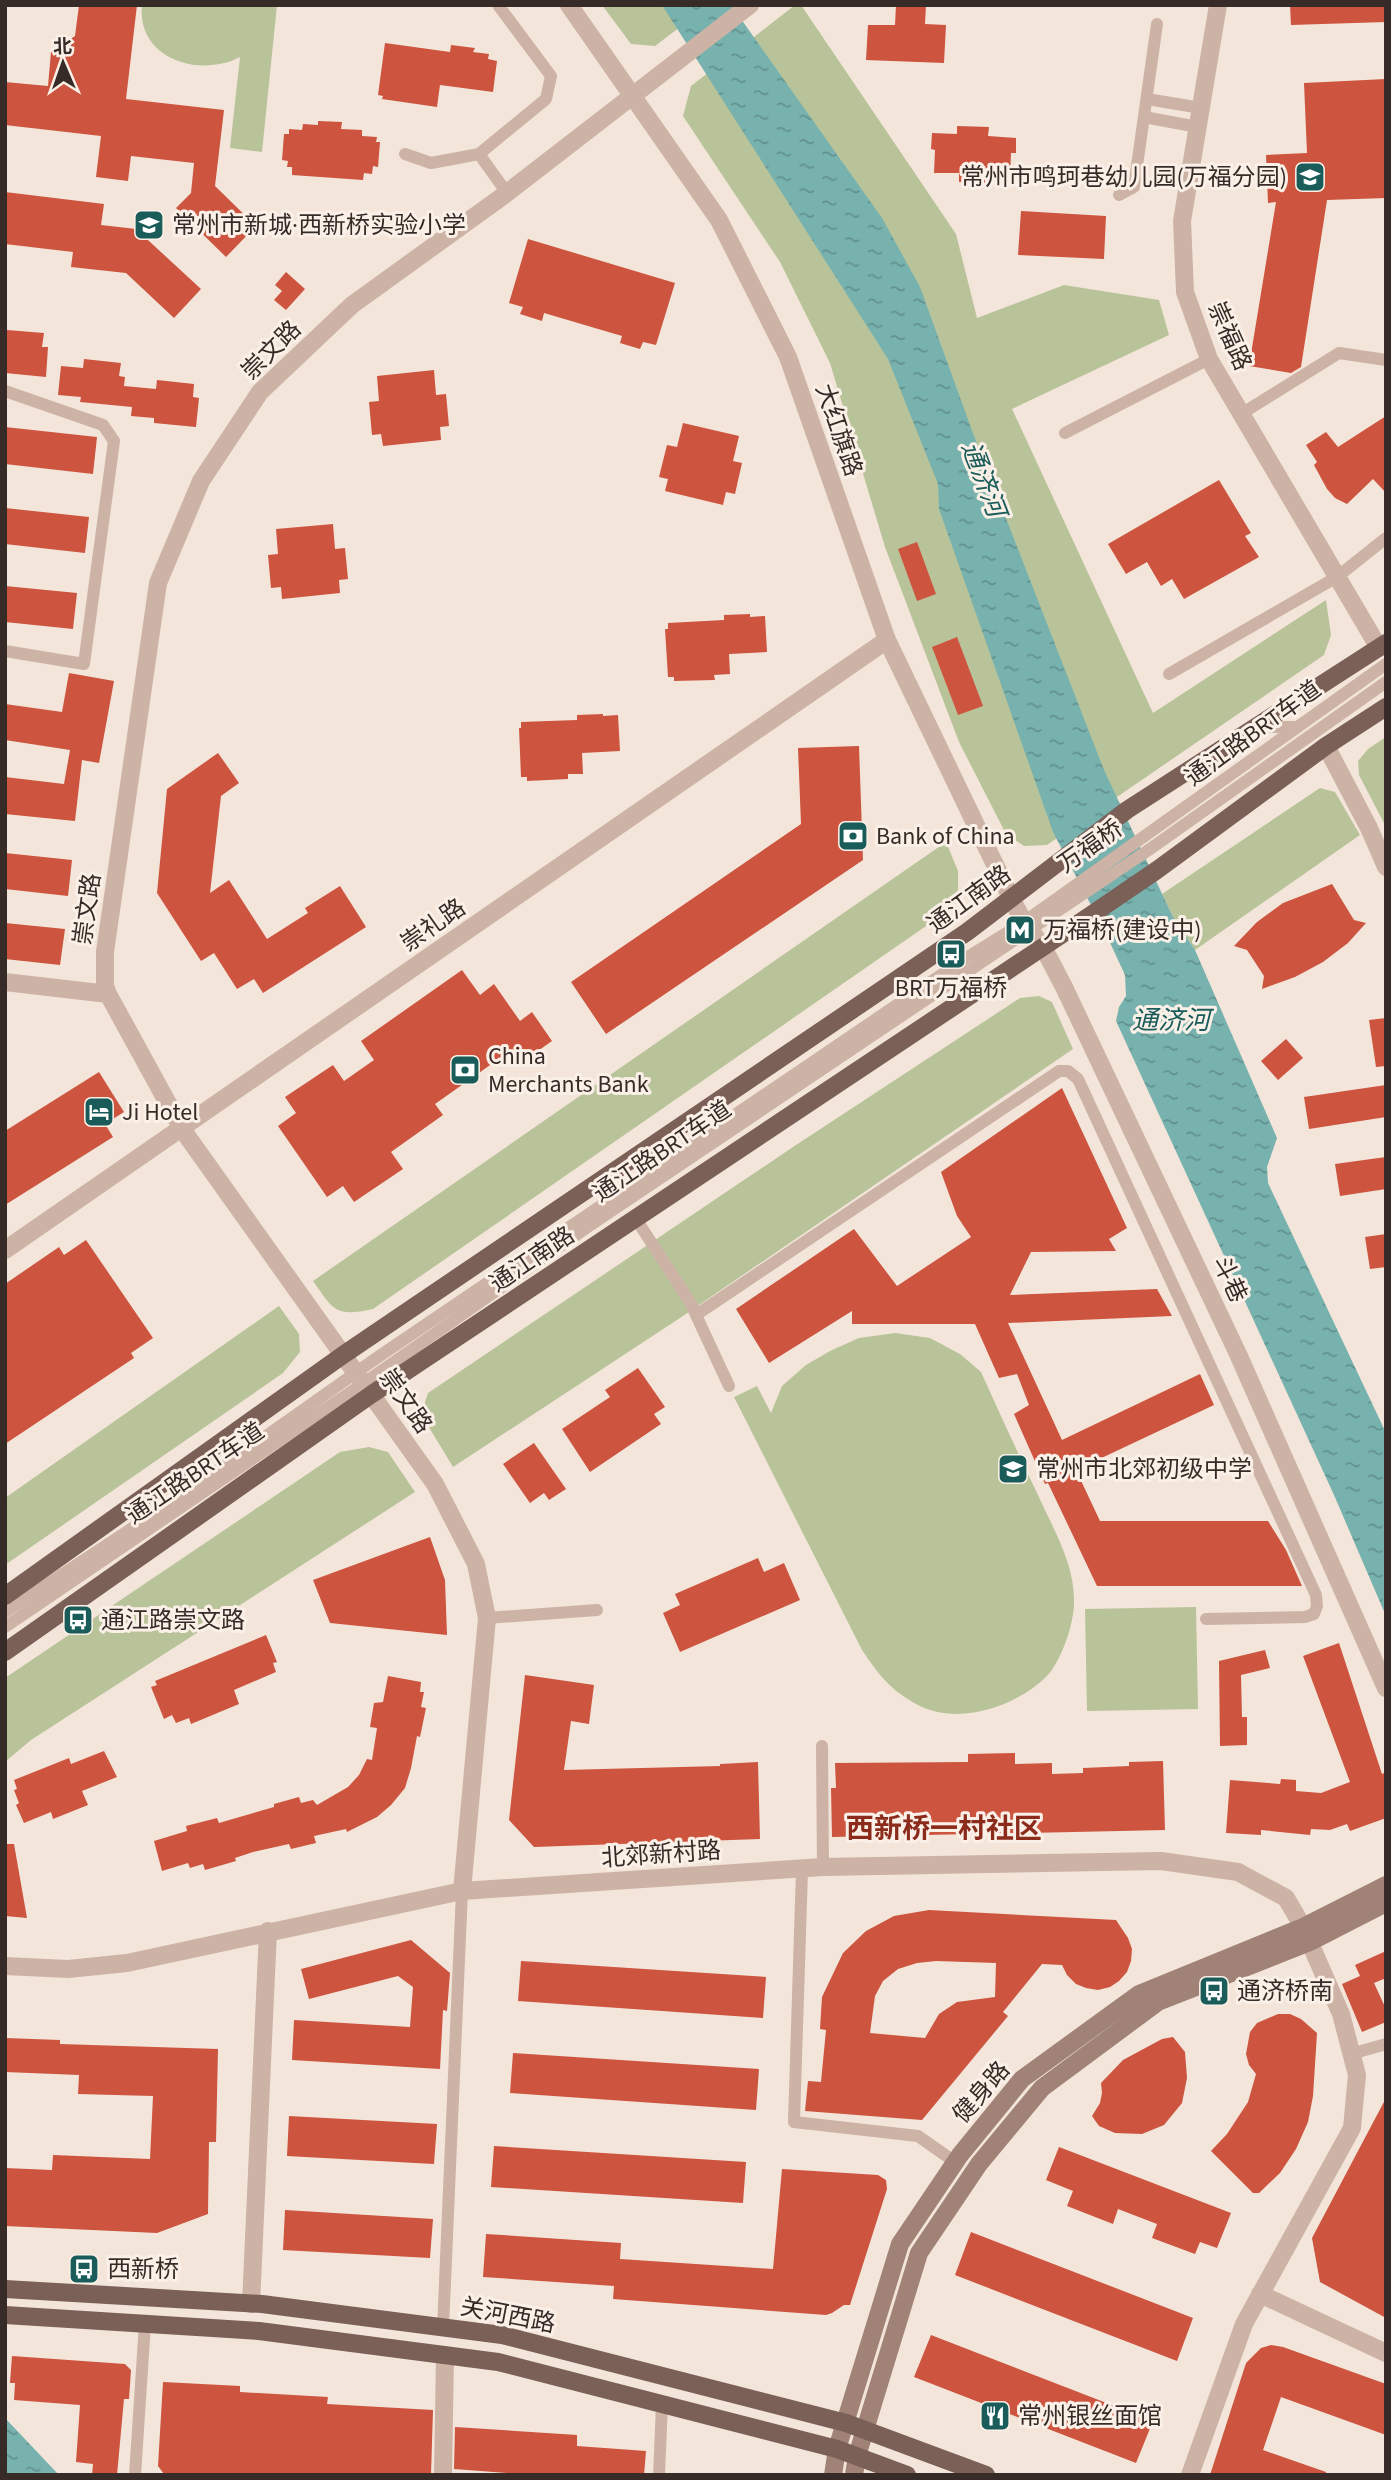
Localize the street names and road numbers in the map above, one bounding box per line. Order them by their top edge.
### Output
street label: 崇福路 [1199,296,1260,376]
street label: 崇文路 [234,313,309,388]
street label: 大红旗路 [806,379,871,481]
street label: 通江路BRT车道 [1178,672,1328,795]
street label: 万福桥 [1051,811,1130,881]
street label: 通江南路 [920,857,1018,942]
street label: 崇文路 [65,871,110,947]
street label: 崇礼路 [394,890,473,960]
street label: 通江路BRT车道 [586,1092,739,1211]
street label: 通江南路 [483,1218,582,1301]
street label: 斗巷 [1204,1250,1256,1308]
street label: 崇文路 [371,1362,441,1441]
street label: 通江路BRT车道 [119,1414,272,1533]
street label: 北郊新村路 [600,1833,722,1876]
street label: 健身路 [945,2054,1018,2131]
street label: 关河西路 [457,2289,558,2342]

